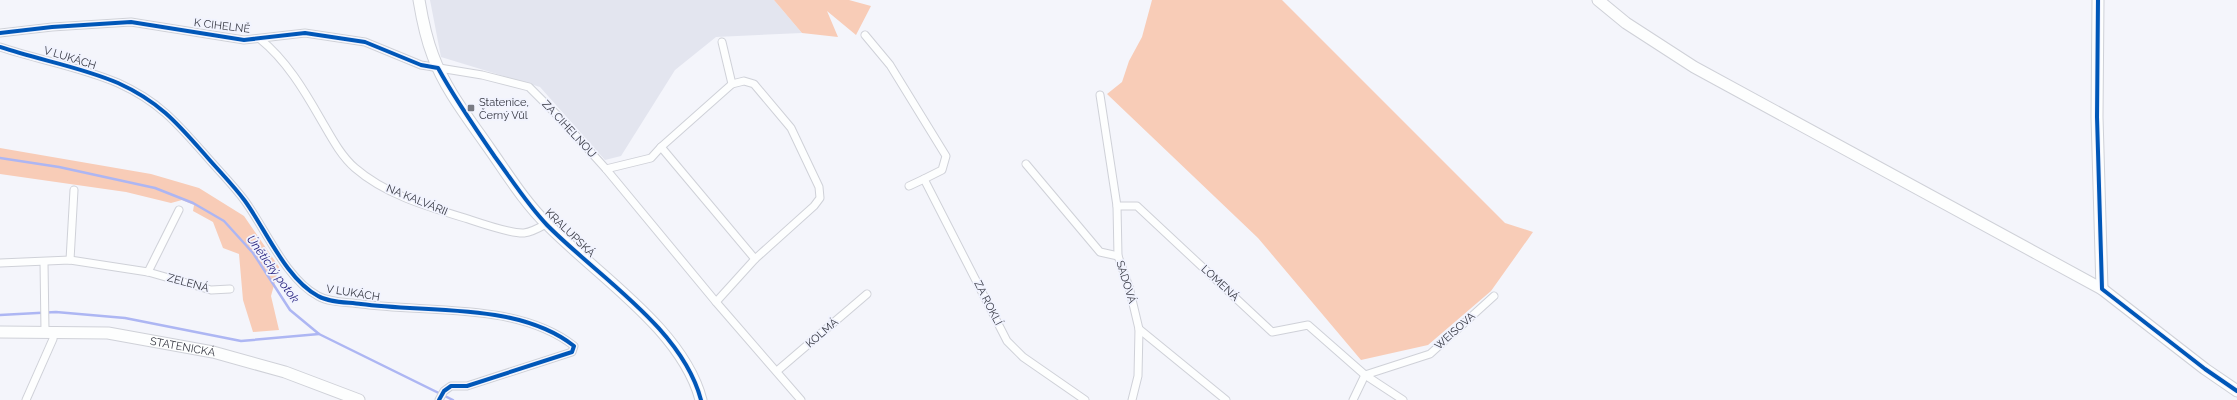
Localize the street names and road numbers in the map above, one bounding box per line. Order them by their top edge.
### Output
street label: K CIHELNĚ [193,15,251,36]
street label: V LUKÁCH [42,43,98,72]
street label: ZA CIHELNOU [539,98,599,160]
street label: NA KALVÁRII [384,181,450,218]
street label: KRALUPSKÁ [542,205,599,260]
street label: SADOVÁ [1113,259,1140,306]
street label: LOMENÁ [1199,262,1243,304]
street label: ZELENÁ [166,270,211,295]
street label: ZA ROKLÍ [971,278,1006,328]
street label: V LUKÁCH [325,281,381,304]
street label: WEISOVA [1432,309,1478,353]
street label: KOLMÁ [803,314,841,351]
street label: STATENICKÁ [149,334,217,359]

